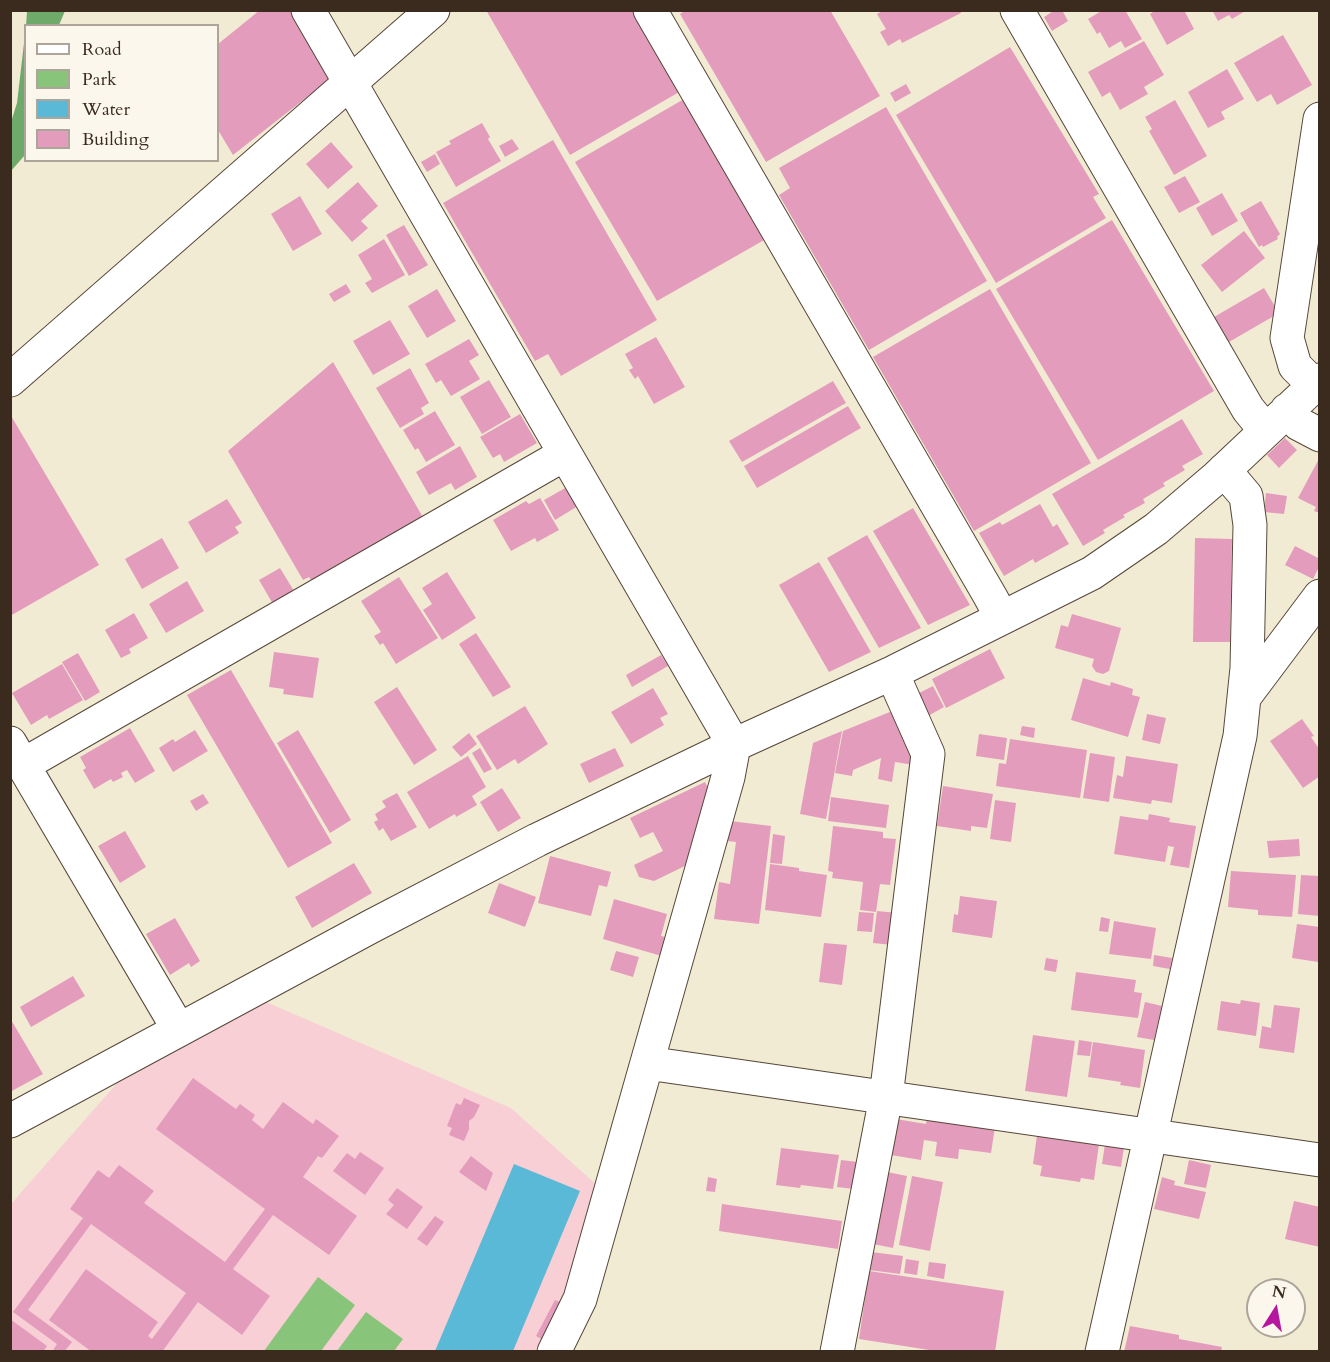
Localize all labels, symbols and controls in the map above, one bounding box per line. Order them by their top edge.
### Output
legend [24,24,219,162]
text: Road [82,37,122,62]
text: Park [82,67,117,92]
text: Water [82,97,130,122]
text: Building [82,127,149,152]
north arrow [1246,1278,1306,1338]
text: N [1270,1280,1288,1304]

